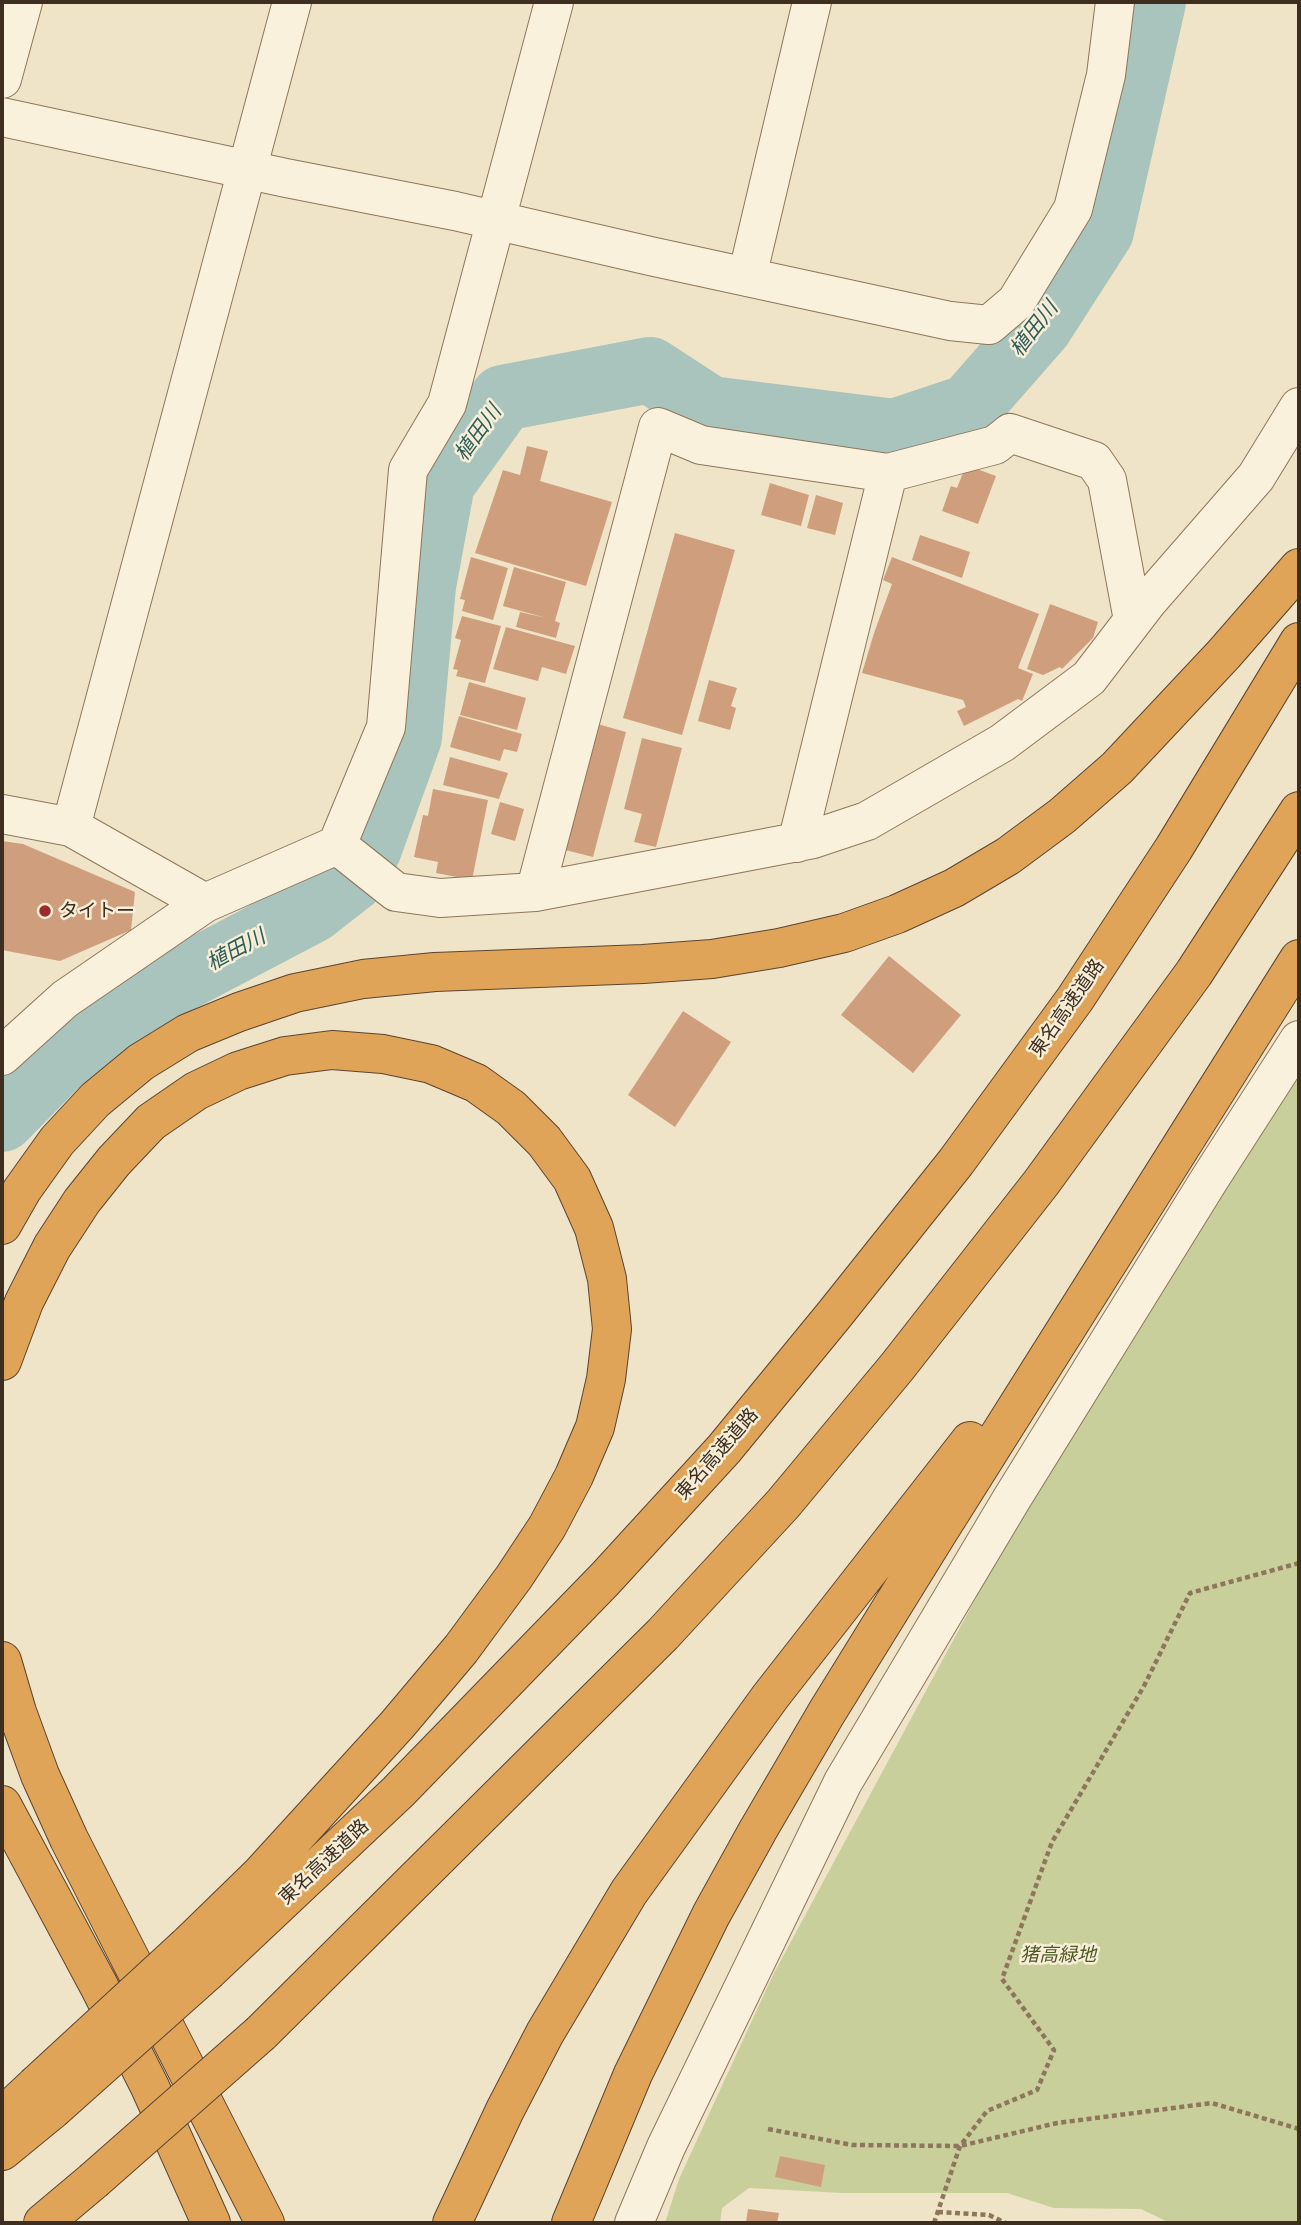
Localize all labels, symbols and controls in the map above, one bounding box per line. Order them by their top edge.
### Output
water label: 植田川 [1005,296,1063,362]
water label: 植田川 [449,400,507,466]
place label: タイトー [59,900,135,922]
marker: タイトー [37,903,53,919]
water label: 植田川 [202,924,270,976]
street label: 東名高速道路 [1025,955,1109,1061]
street label: 東名高速道路 [671,1404,763,1504]
street label: 東名高速道路 [275,1815,373,1909]
park label: 猪高緑地 [1020,1944,1096,1966]

